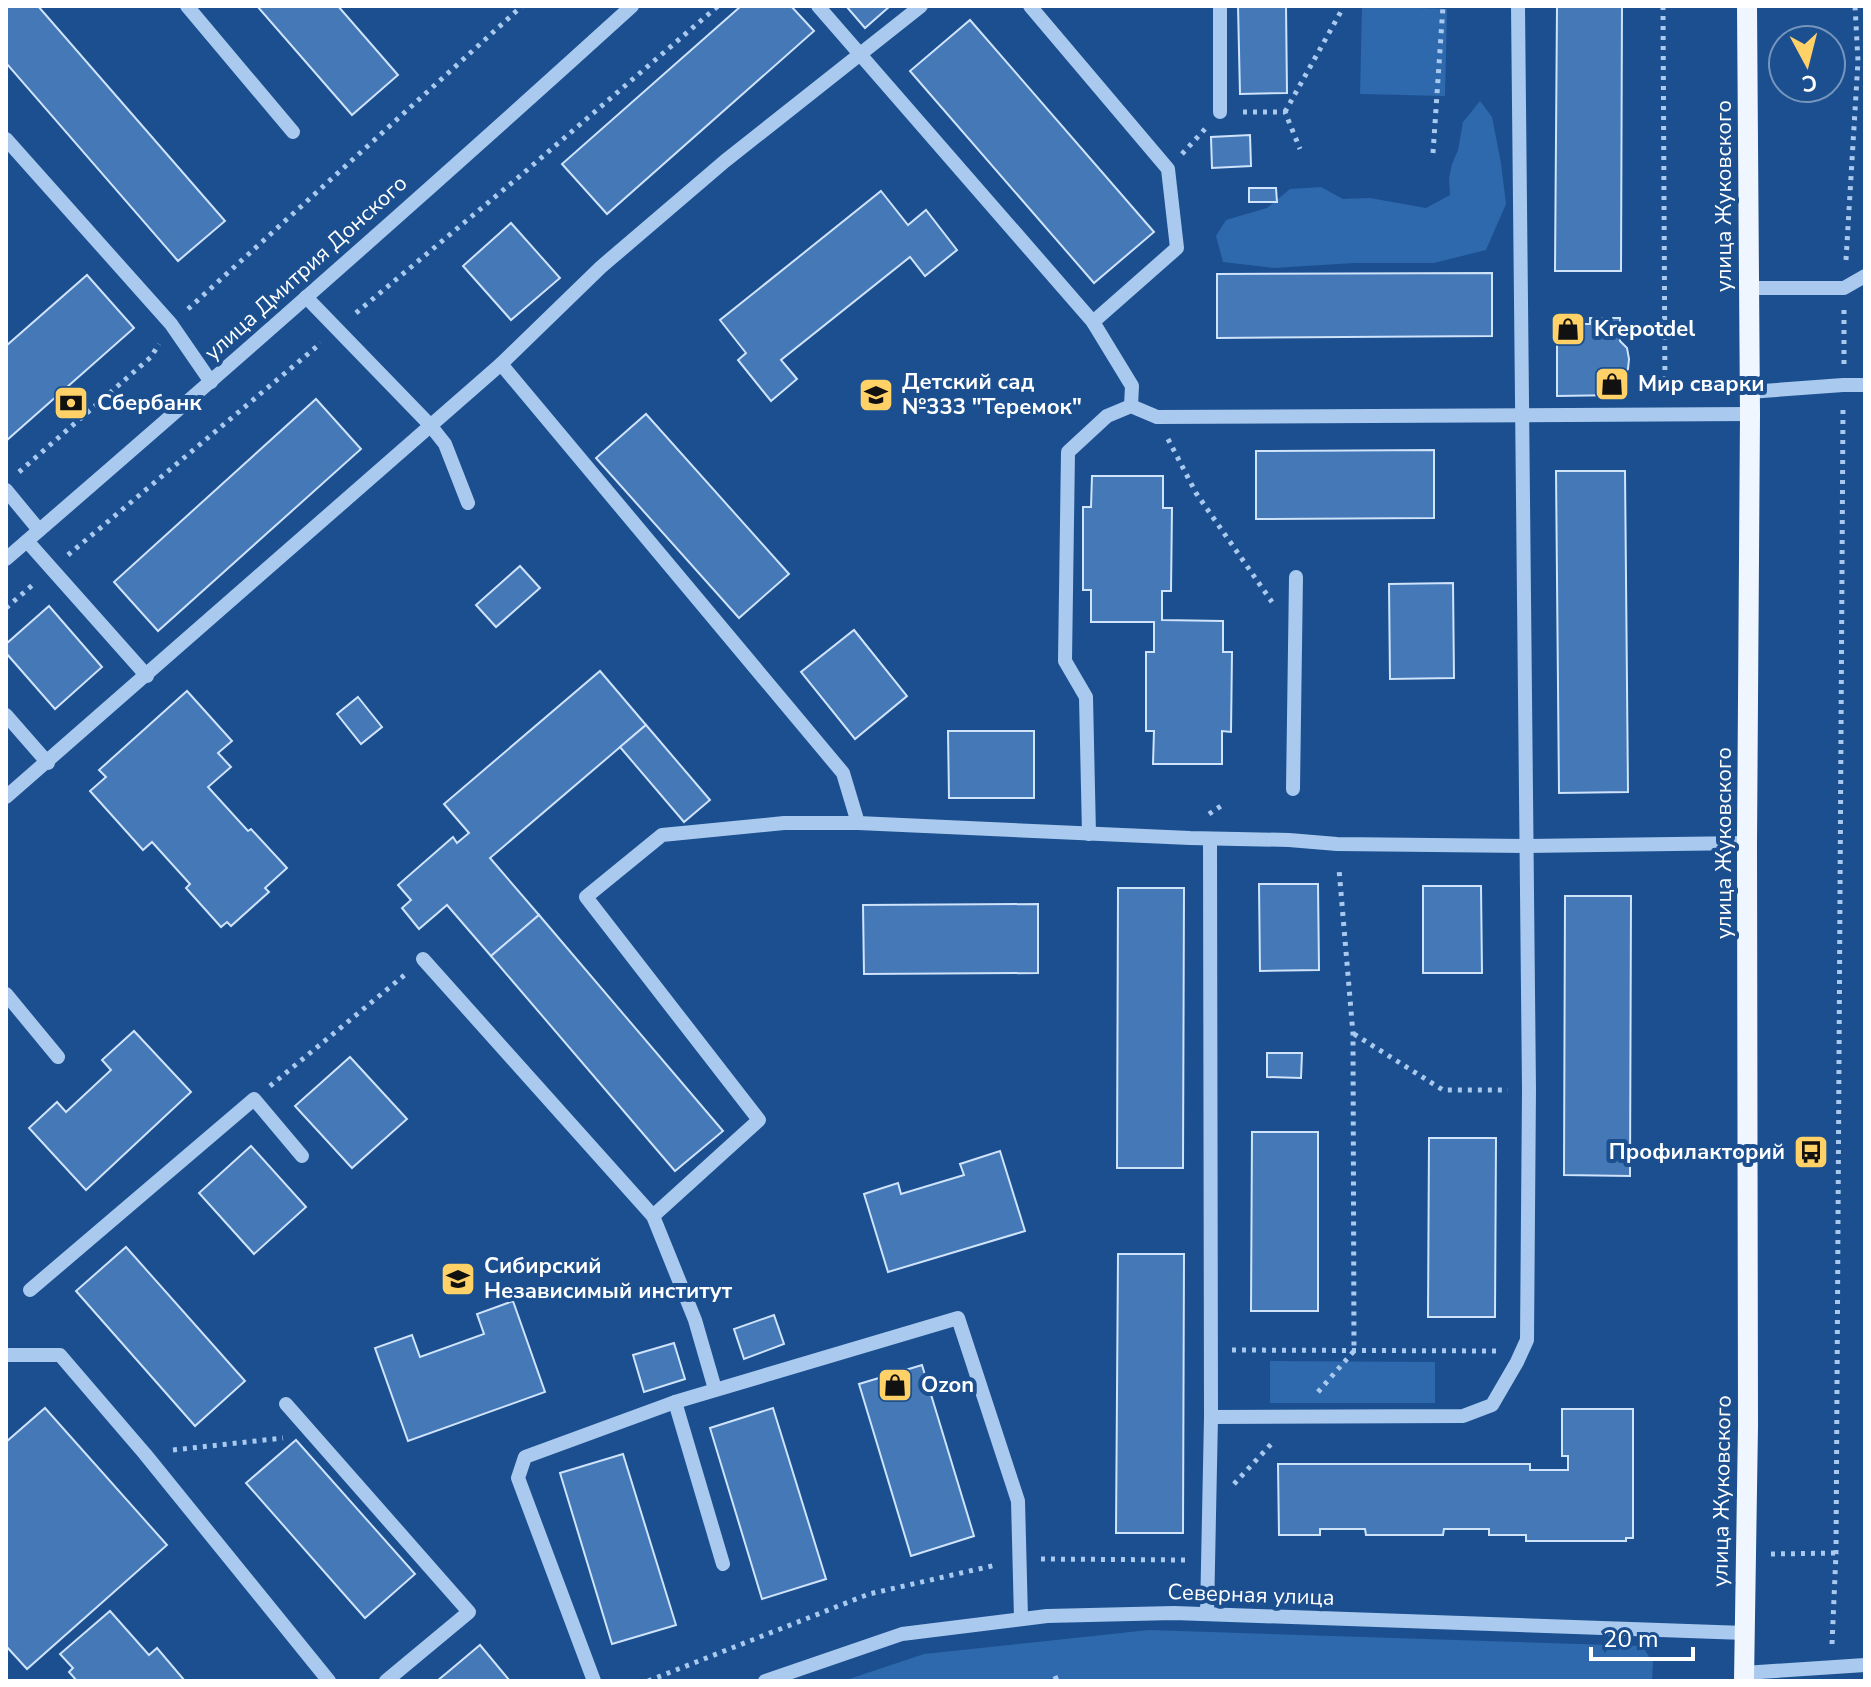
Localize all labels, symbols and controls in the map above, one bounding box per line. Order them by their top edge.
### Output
north arrow [1767,24,1847,104]
text: С [1800,67,1819,99]
street label: улица Жуковского [1709,100,1739,292]
street label: улица Дмитрия Донского [198,169,414,367]
shop icon: Krepotdel [1549,310,1587,348]
place label: Krepotdel [1594,314,1695,344]
shop icon: Мир сварки [1593,365,1631,403]
place label: Детский сад №333 "Теремок" [902,367,1082,422]
place label: Мир сварки [1638,369,1764,399]
school or university icon: Детский сад №333 "Теремок" [857,376,895,414]
bank icon: Сбербанк [52,384,90,422]
place label: Сбербанк [97,388,202,418]
street label: улица Жуковского [1709,747,1739,939]
bus stop icon: Профилакторий [1792,1133,1830,1171]
place label: Профилакторий [1609,1137,1785,1167]
place label: Сибирский Независимый институт [484,1251,733,1306]
school or university icon: Сибирский Независимый институт [439,1260,477,1298]
shop icon: Ozon [876,1366,914,1404]
place label: Ozon [921,1370,974,1400]
street label: улица Жуковского [1705,1395,1739,1587]
street label: Северная улица [1167,1577,1335,1613]
scale bar [1591,1611,1693,1661]
text: 20 m [1603,1623,1659,1655]

